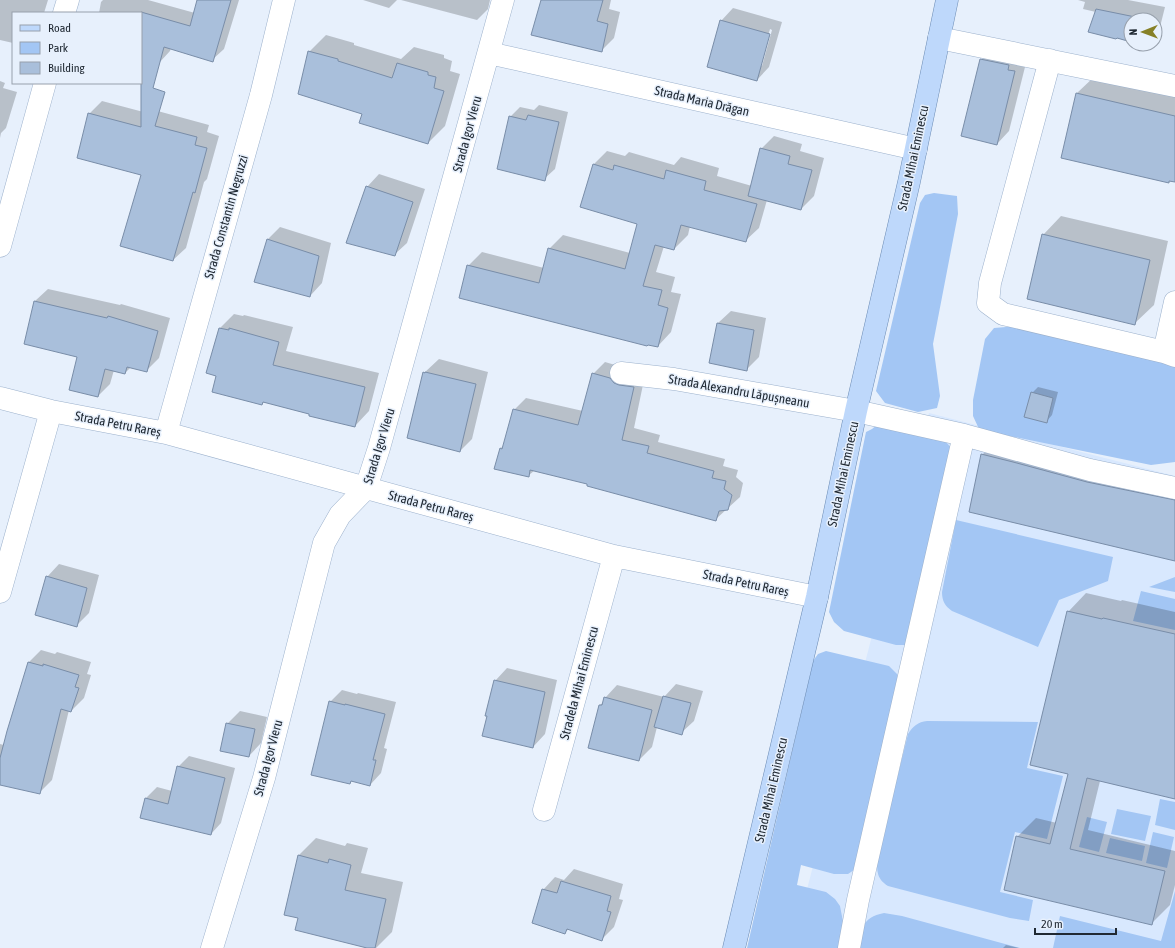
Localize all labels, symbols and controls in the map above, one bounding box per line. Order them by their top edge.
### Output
legend [12,12,142,84]
north arrow [1123,12,1163,52]
text: Road [48,21,71,35]
text: N [1127,29,1139,36]
text: Park [48,41,69,55]
text: Building [48,61,86,75]
street label: Strada Maria Drăgan [653,83,751,119]
street label: Strada Igor Vieru [450,94,484,174]
street label: Strada Mihai Eminescu [894,104,932,212]
street label: Strada Constantin Negruzzi [201,153,251,281]
street label: Strada Alexandru Lăpușneanu [667,371,811,411]
street label: Strada Igor Vieru [360,406,398,486]
street label: Strada Petru Rareș [74,408,163,440]
street label: Strada Mihai Eminescu [824,420,862,528]
street label: Strada Petru Rareș [387,487,476,525]
street label: Strada Petru Rareș [702,567,791,600]
street label: Stradela Mihai Eminescu [557,625,601,741]
street label: Strada Igor Vieru [251,718,285,798]
street label: Strada Mihai Eminescu [752,736,790,844]
scale bar [1035,910,1116,936]
text: 20 m [1041,917,1063,931]

